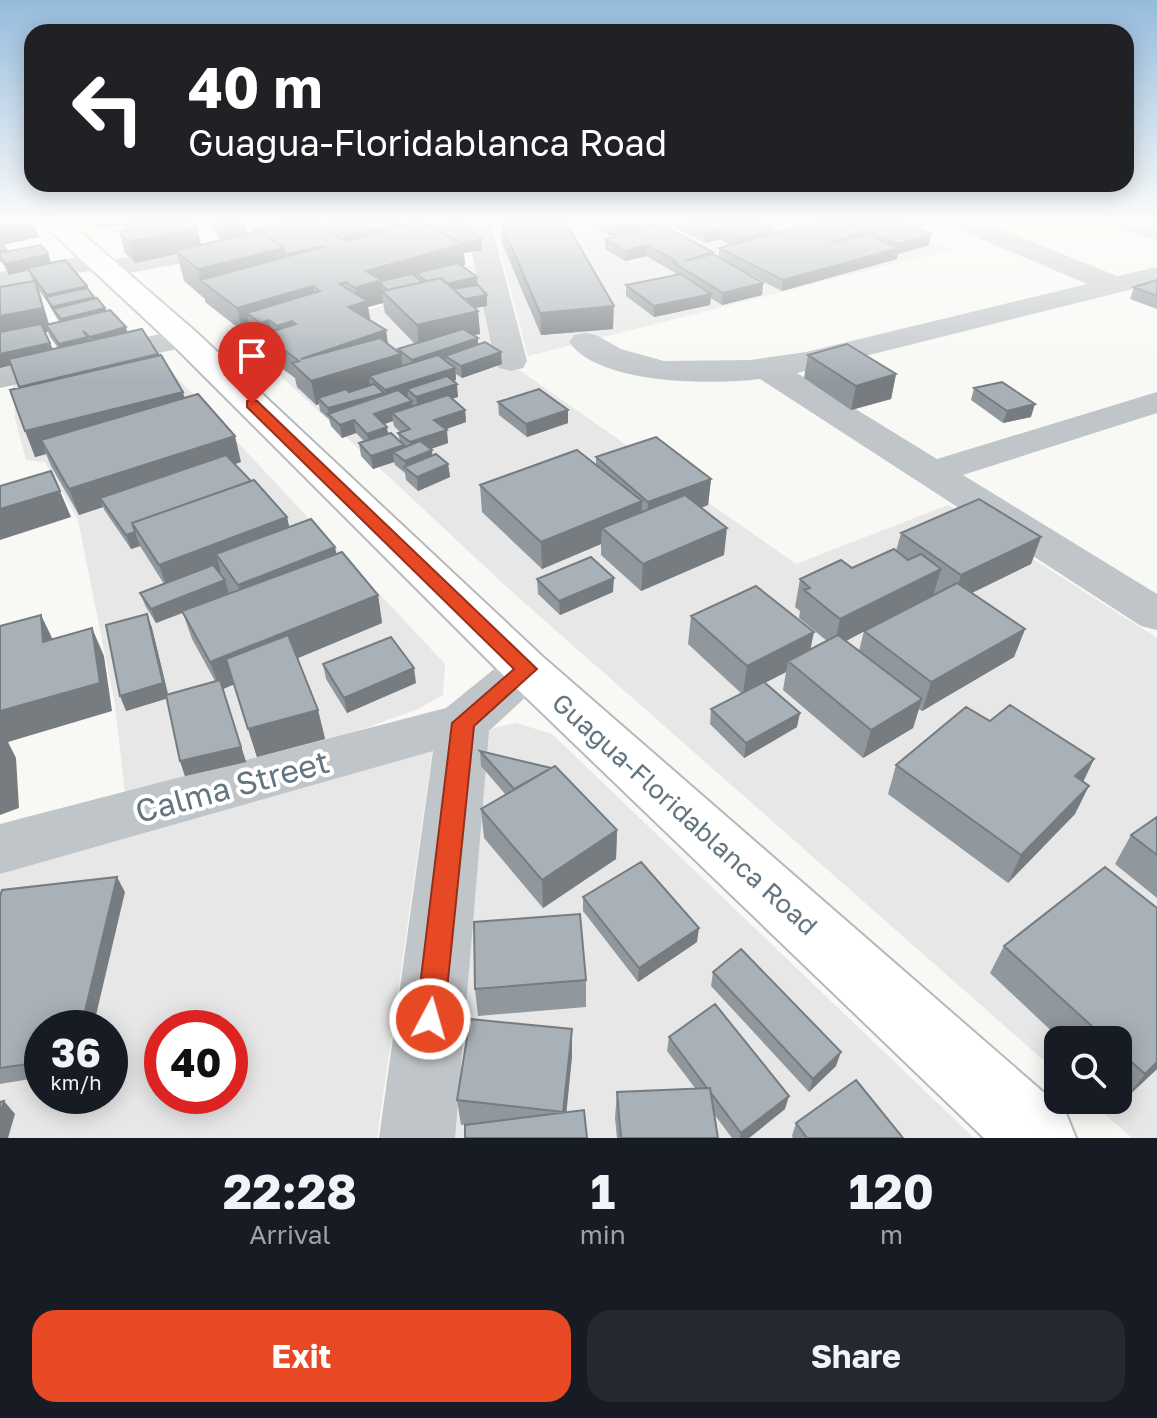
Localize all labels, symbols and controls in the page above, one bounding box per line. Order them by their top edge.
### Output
text: 40 m [188,53,322,120]
icon: left [56,56,160,160]
text: Guagua-Floridablanca Road [188,121,667,164]
pin [218,322,286,404]
icon: arrive [230,334,274,378]
street label: Guagua-Floridablanca Road [546,687,824,941]
street label: Calma Street [131,742,333,830]
position arrow [388,977,472,1061]
speed limit sign: 40 [144,1010,248,1114]
map controls [1044,1026,1132,1114]
button: search [1044,1026,1132,1114]
text: 36 [51,1028,101,1076]
text: km/h [51,1070,101,1094]
text: 22:28 [223,1162,357,1220]
text: 1 [590,1162,615,1220]
text: 120 [849,1162,934,1220]
text: Arrival [249,1219,331,1250]
text: min [580,1219,626,1250]
text: m [880,1219,903,1250]
button: Exit [32,1310,571,1402]
button: Share [587,1310,1125,1402]

